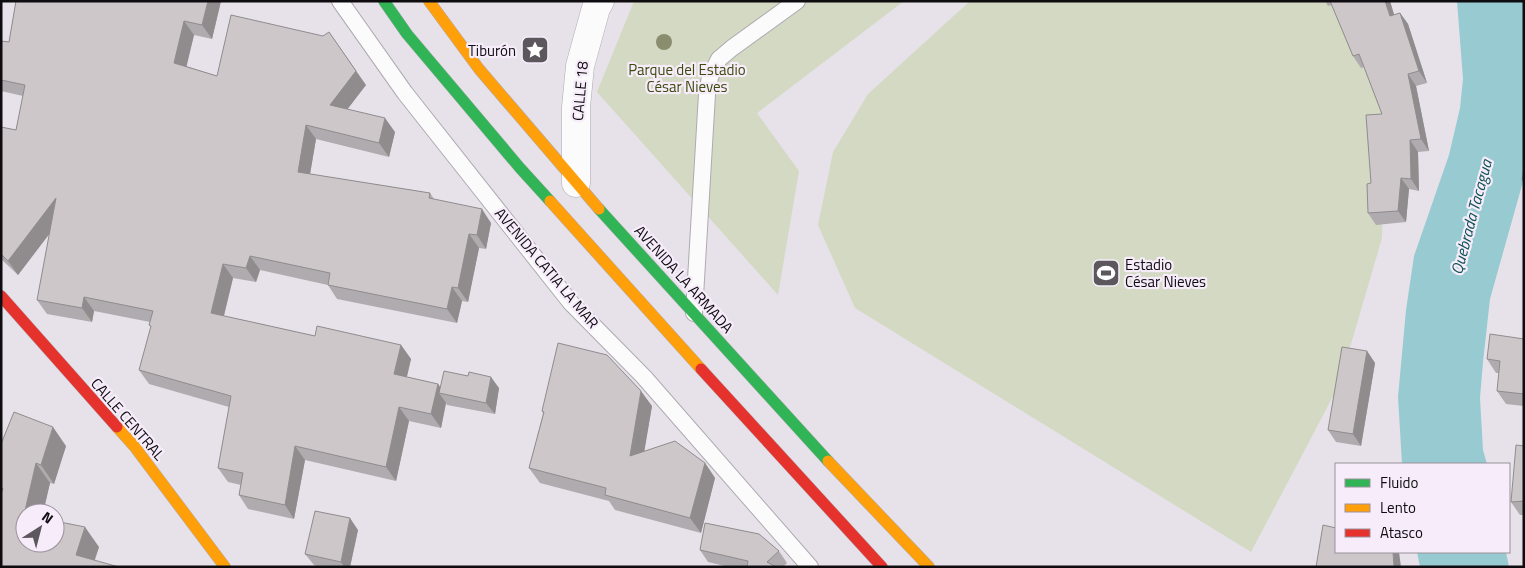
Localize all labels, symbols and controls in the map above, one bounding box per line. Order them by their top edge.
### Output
place icon: Tiburón [520,35,550,65]
place label: Tiburón [468,39,516,62]
park label: Parque del Estadio César Nieves [628,58,746,98]
street label: CALLE 18 [566,60,594,122]
water label: Quebrada Tacagua [1444,156,1498,277]
street label: AVENIDA CATIA LA MAR [489,203,605,333]
street label: AVENIDA LA ARMADA [629,220,739,338]
place label: Estadio César Nieves [1125,253,1206,293]
sports icon: Estadio César Nieves [1091,258,1121,288]
street label: CALLE CENTRAL [86,373,170,465]
legend [1335,463,1510,553]
text: Fluido [1380,471,1419,494]
text: Lento [1380,496,1416,519]
north arrow [15,503,65,553]
text: N [38,506,58,528]
text: Atasco [1380,521,1423,544]

